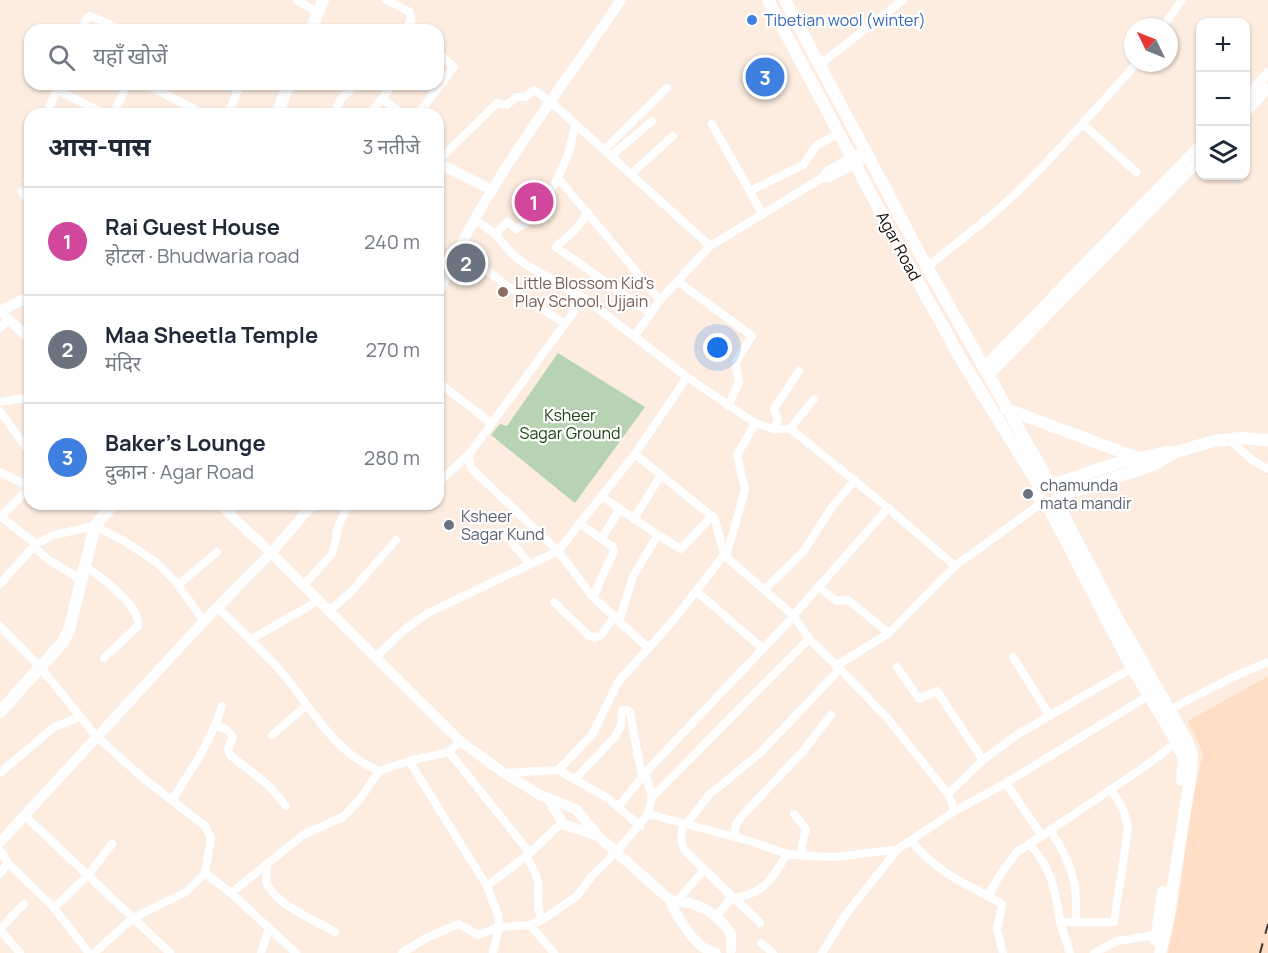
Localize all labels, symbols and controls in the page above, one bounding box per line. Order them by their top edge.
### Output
place label: Tibetian wool (winter) [764,9,926,31]
marker: Tibetian wool (winter) [745,13,759,27]
north arrow [1124,18,1178,72]
map controls [1196,18,1250,180]
button: + [1196,18,1250,72]
search box [24,24,444,90]
icon: search [45,41,78,74]
text: यहाँ खोजें [93,41,168,71]
pin: 3 [746,54,784,100]
button: − [1196,72,1250,126]
button: layers [1196,126,1250,180]
text: आस-पास [48,128,151,164]
text: 3 नतीजे [362,133,420,160]
pin: 1 [514,180,554,224]
street label: Agar Road [872,208,926,284]
text: Rai Guest House [105,212,280,242]
text: 1 [63,228,72,255]
text: 240 m [364,228,420,255]
pin: 2 [446,240,486,286]
text: होटल · Bhudwaria road [105,242,300,269]
place label: Little Blossom Kid's Play School, Ujjain [515,272,654,312]
marker: Little Blossom Kid's Play School, Ujjain [496,285,510,299]
text: Maa Sheetla Temple [105,320,318,350]
your location [703,333,732,362]
text: 2 [62,336,73,363]
text: 270 m [365,336,420,363]
text: मंदिर [105,350,141,377]
park label: Ksheer Sagar Ground [520,404,620,444]
text: Baker's Lounge [105,428,266,458]
text: 3 [62,444,73,471]
text: 280 m [364,444,420,471]
text: दुकान · Agar Road [105,458,254,485]
place label: chamunda mata mandir [1040,474,1132,514]
marker: chamunda mata mandir [1021,487,1035,501]
place label: Ksheer Sagar Kund [461,505,544,545]
marker: Ksheer Sagar Kund [442,518,456,532]

